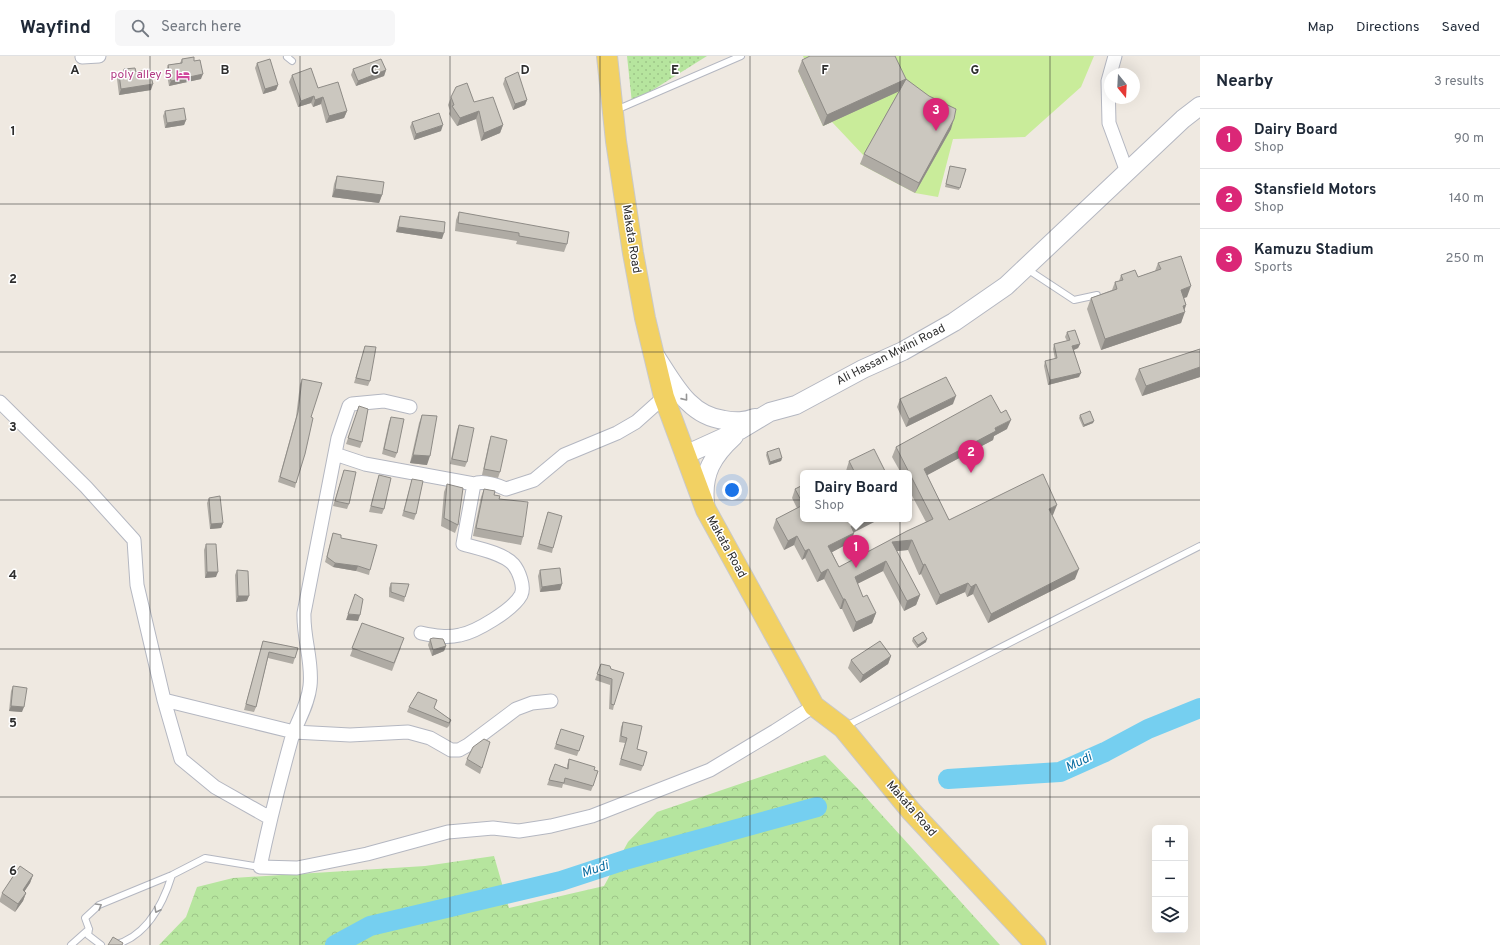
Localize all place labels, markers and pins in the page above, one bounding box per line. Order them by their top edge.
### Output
place label: poly alley 5 [111,67,172,83]
hotel icon: poly alley 5 [175,67,191,83]
pin: 3 [923,98,949,131]
pin: 2 [958,440,984,473]
pin: 1 [843,535,869,568]

